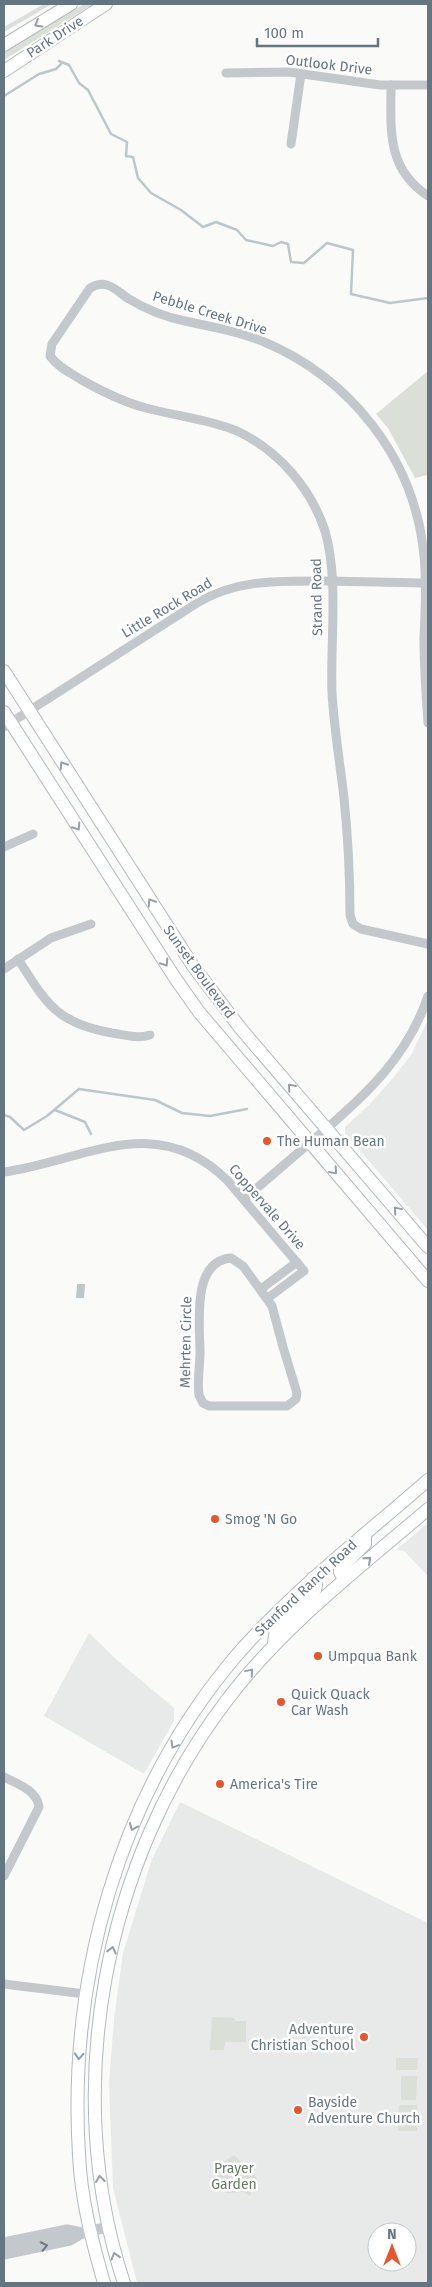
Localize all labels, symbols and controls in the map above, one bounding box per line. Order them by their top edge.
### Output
street label: Park Drive [23,12,87,62]
scale bar [257,15,378,47]
one-way arrow [34,18,43,28]
text: 100 m [264,24,304,42]
street label: Outlook Drive [285,51,373,79]
street label: Pebble Creek Drive [151,287,269,339]
street label: Strand Road [308,558,326,636]
street label: Little Rock Road [119,574,215,642]
one-way arrow [60,761,69,770]
one-way arrow [71,821,80,830]
one-way arrow [147,898,157,907]
street label: Sunset Boulevard [160,922,238,1022]
one-way arrow [159,958,168,967]
one-way arrow [287,1083,296,1092]
place label: The Human Bean [277,1133,385,1150]
marker: The Human Bean [261,1135,273,1147]
street label: Coppervale Drive [225,1161,309,1253]
one-way arrow [328,1165,337,1174]
one-way arrow [394,1207,402,1216]
street label: Mehrten Circle [177,1296,195,1388]
place label: Smog 'N Go [225,1511,297,1528]
marker: Smog 'N Go [209,1513,221,1525]
street label: Stanford Ranch Road [251,1536,361,1640]
one-way arrow [362,1557,371,1566]
place label: Umpqua Bank [328,1648,418,1665]
marker: Umpqua Bank [312,1650,324,1662]
one-way arrow [244,1669,252,1678]
place label: Quick Quack Car Wash [291,1686,370,1719]
marker: Quick Quack Car Wash [275,1696,287,1708]
one-way arrow [171,1740,181,1749]
place label: America's Tire [230,1776,318,1793]
marker: America's Tire [214,1778,226,1790]
one-way arrow [129,1822,140,1831]
one-way arrow [106,1945,117,1954]
place label: Adventure Christian School [251,2021,354,2054]
marker: Adventure Christian School [358,2031,370,2043]
one-way arrow [74,2053,85,2061]
place label: Bayside Adventure Church [308,2094,421,2127]
marker: Bayside Adventure Church [292,2104,304,2116]
park label: Prayer Garden [211,2160,257,2193]
one-way arrow [95,2175,106,2183]
north arrow [367,2222,417,2272]
text: N [387,2226,397,2243]
one-way arrow [39,2241,48,2252]
one-way arrow [111,2252,121,2260]

